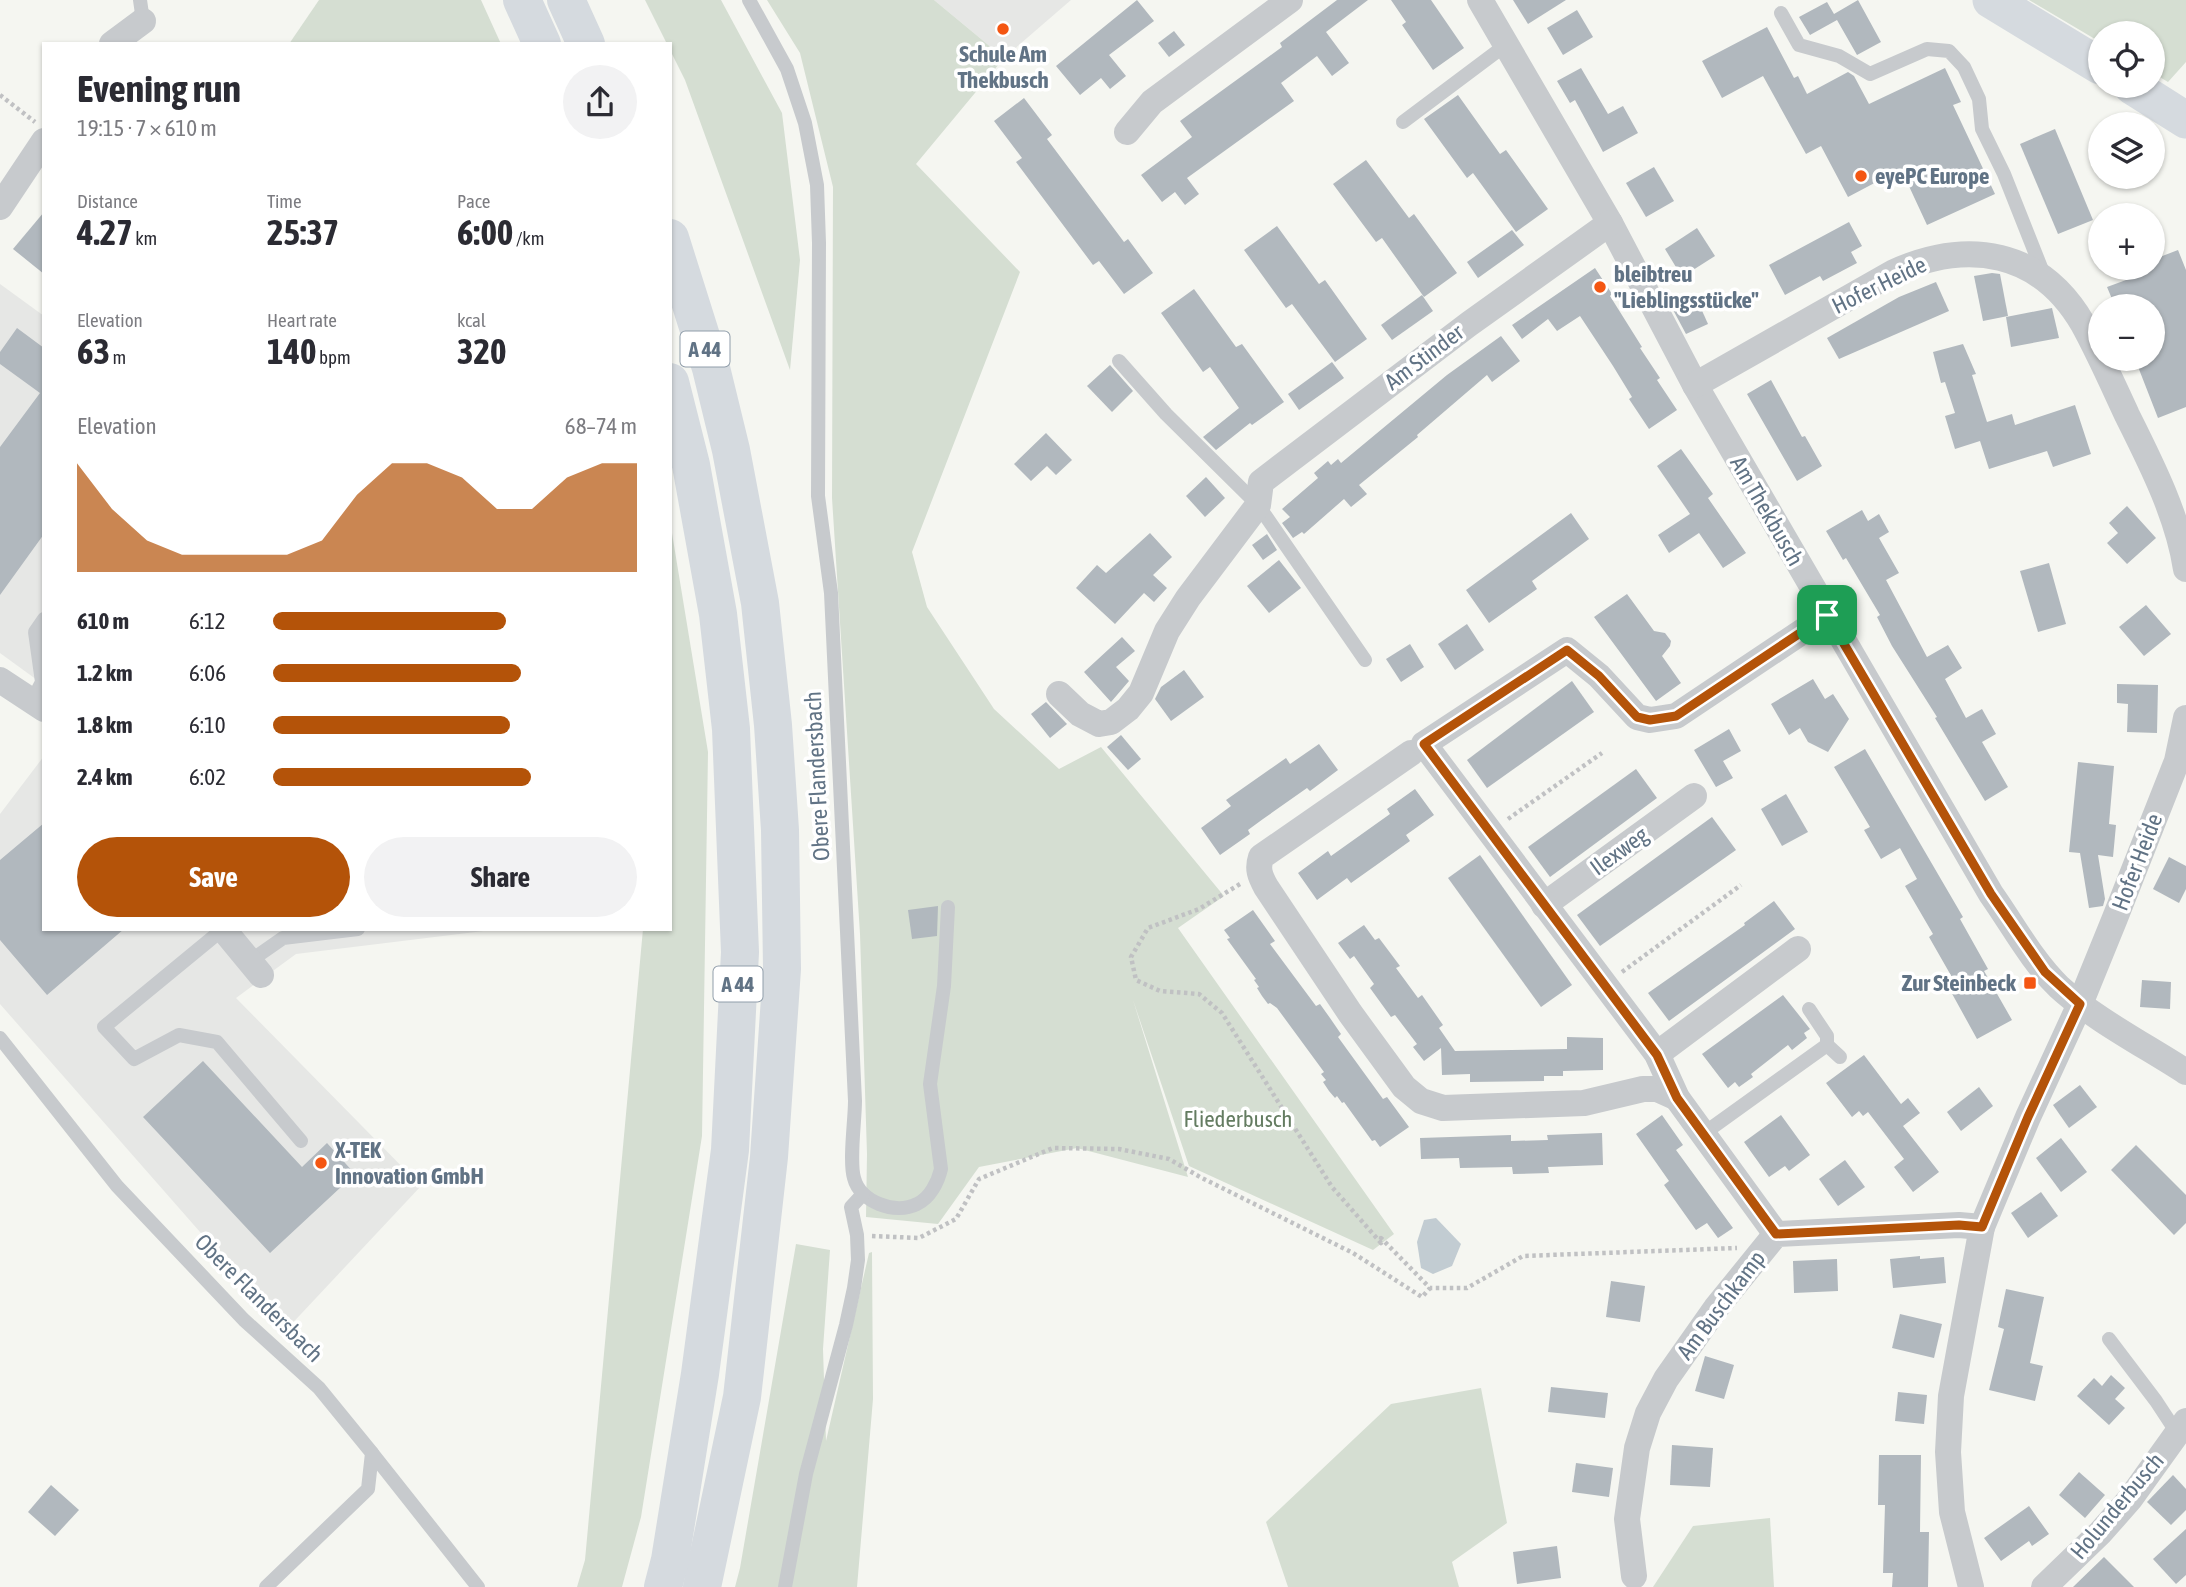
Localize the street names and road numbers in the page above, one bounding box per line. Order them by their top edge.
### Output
street label: Hofer Heide [1828,251,1930,319]
street label: Am Stinder [1380,318,1469,395]
road number: A 44 [680,332,730,366]
street label: Am Thekbusch [1725,452,1809,570]
street label: Obere Flandersbach [800,690,834,862]
street label: Hofer Heide [2107,810,2167,914]
street label: Ilexweg [1585,821,1653,881]
road number: A 44 [714,967,762,1002]
street label: Obere Flandersbach [190,1229,328,1367]
street label: Am Buschkamp [1672,1246,1770,1364]
street label: Holunderbusch [2065,1448,2169,1564]

